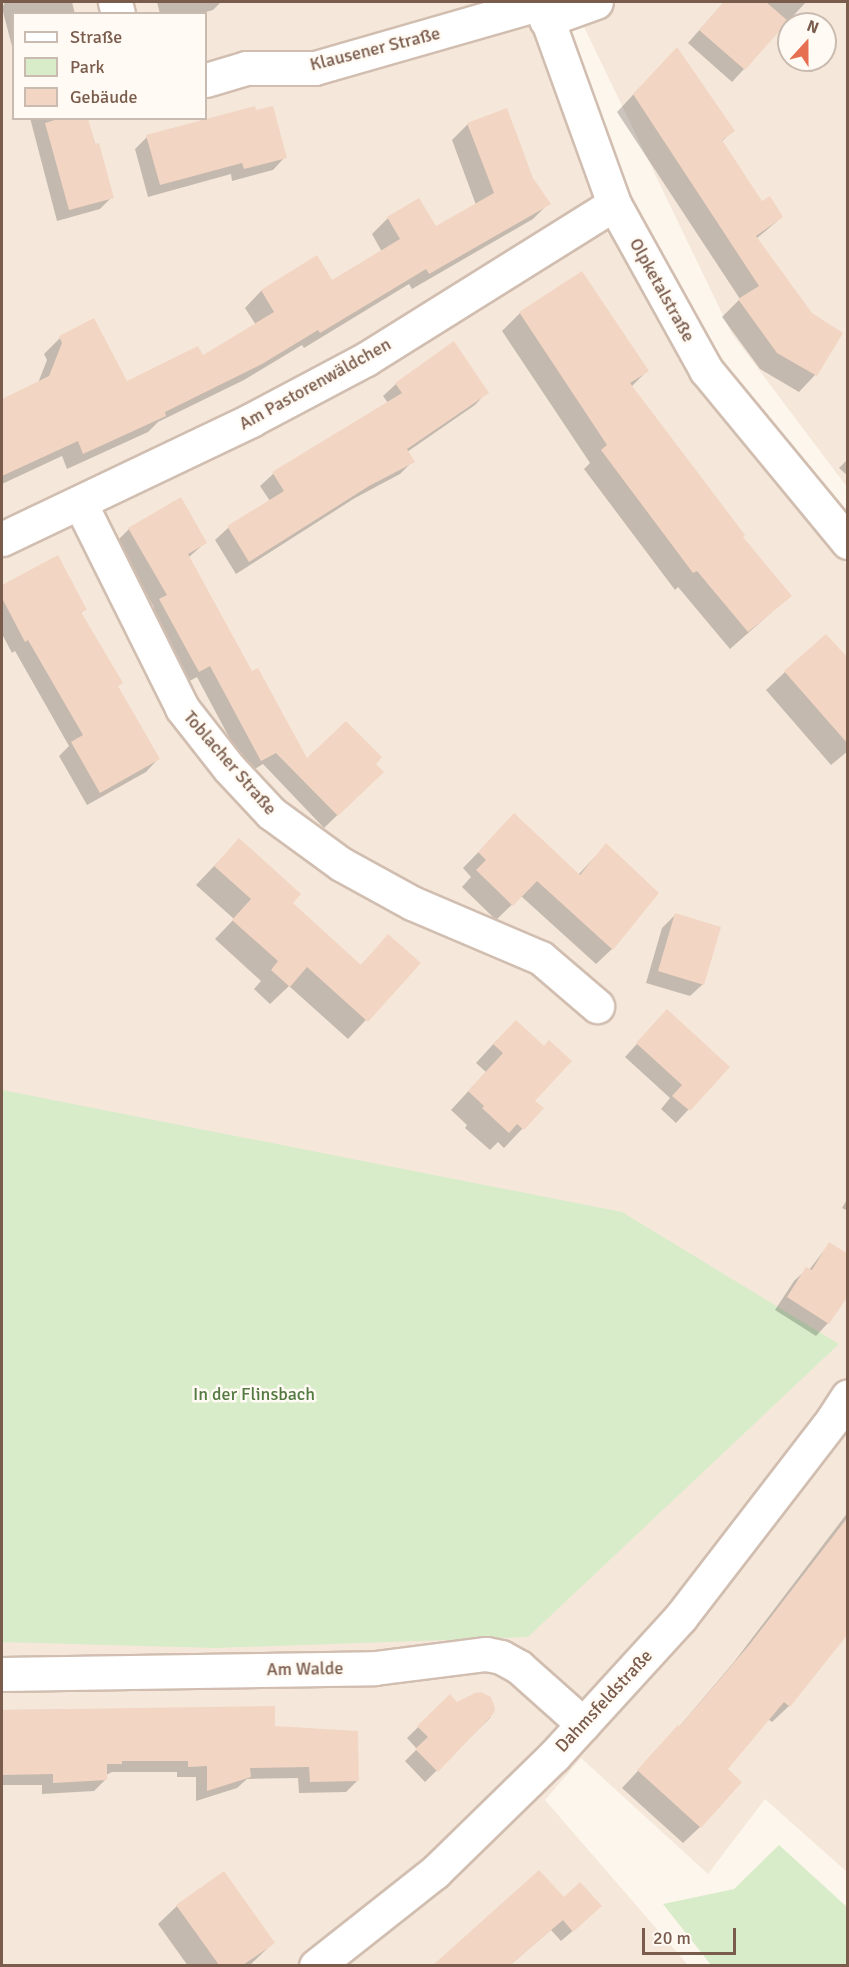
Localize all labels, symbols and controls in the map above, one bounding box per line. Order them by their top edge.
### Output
legend [12,12,207,120]
north arrow [777,12,837,72]
text: N [804,16,822,38]
street label: Klausener Straße [308,22,442,76]
text: Straße [70,26,122,48]
text: Park [70,56,105,78]
text: Gebäude [70,86,138,108]
street label: Olpketalstraße [625,234,699,346]
street label: Am Pastorenwäldchen [235,333,395,435]
street label: Toblacher Straße [179,707,281,819]
park label: In der Flinsbach [193,1383,315,1405]
street label: Dahmsfeldstraße [551,1645,657,1757]
street label: Am Walde [266,1658,344,1680]
scale bar [645,1916,740,1954]
text: 20 m [653,1927,691,1949]

